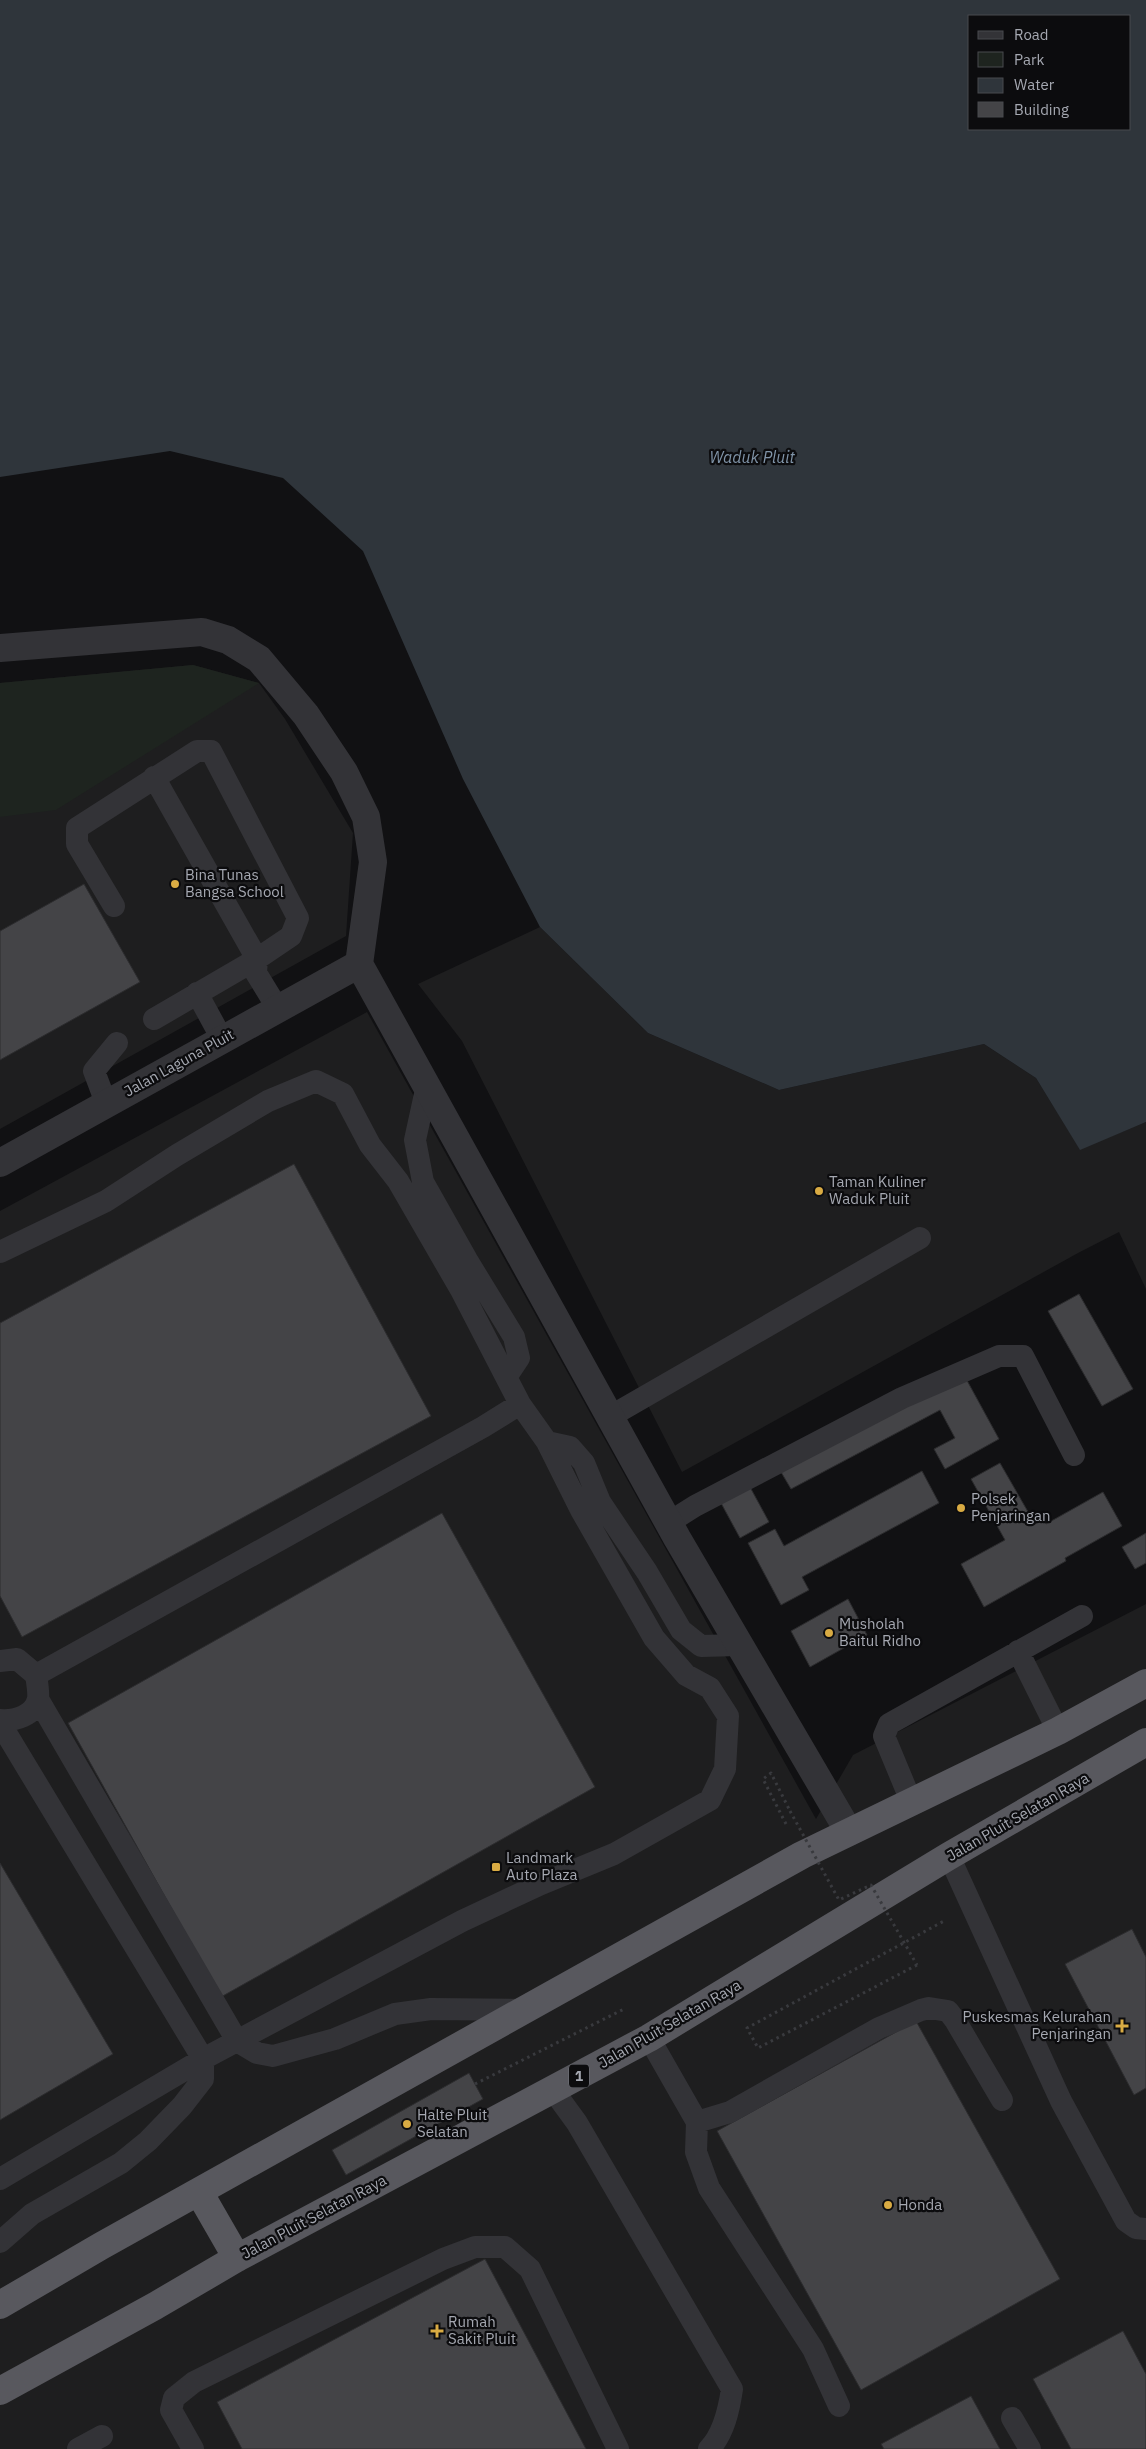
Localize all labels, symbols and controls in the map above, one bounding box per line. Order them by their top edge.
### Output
legend [968,15,1131,130]
text: Road [1014,25,1049,44]
text: Park [1014,50,1044,69]
text: Water [1014,75,1055,94]
text: Building [1014,100,1069,119]
water label: Waduk Pluit [709,447,796,467]
place label: Bina Tunas Bangsa School [185,865,284,901]
marker: Bina Tunas Bangsa School [169,878,181,890]
street label: Jalan Laguna Pluit [121,1025,237,1101]
place label: Taman Kuliner Waduk Pluit [829,1172,926,1208]
marker: Taman Kuliner Waduk Pluit [813,1185,825,1197]
place label: Polsek Penjaringan [971,1489,1051,1525]
marker: Polsek Penjaringan [955,1502,967,1514]
place label: Musholah Baitul Ridho [839,1614,921,1650]
marker: Musholah Baitul Ridho [823,1627,835,1639]
street label: Jalan Pluit Selatan Raya [943,1768,1092,1865]
place label: Landmark Auto Plaza [506,1848,577,1884]
marker: Landmark Auto Plaza [490,1861,502,1873]
street label: Jalan Pluit Selatan Raya [595,1975,744,2072]
place label: Puskesmas Kelurahan Penjaringan [962,2007,1111,2043]
marker: Puskesmas Kelurahan Penjaringan [1115,2019,1129,2033]
road number: 1 [569,2064,589,2088]
place label: Halte Pluit Selatan [417,2105,487,2141]
marker: Halte Pluit Selatan [401,2118,413,2130]
street label: Jalan Pluit Selatan Raya [238,2170,389,2263]
place label: Honda [898,2195,942,2214]
marker: Honda [882,2199,894,2211]
place label: Rumah Sakit Pluit [448,2312,516,2348]
marker: Rumah Sakit Pluit [430,2324,444,2338]

